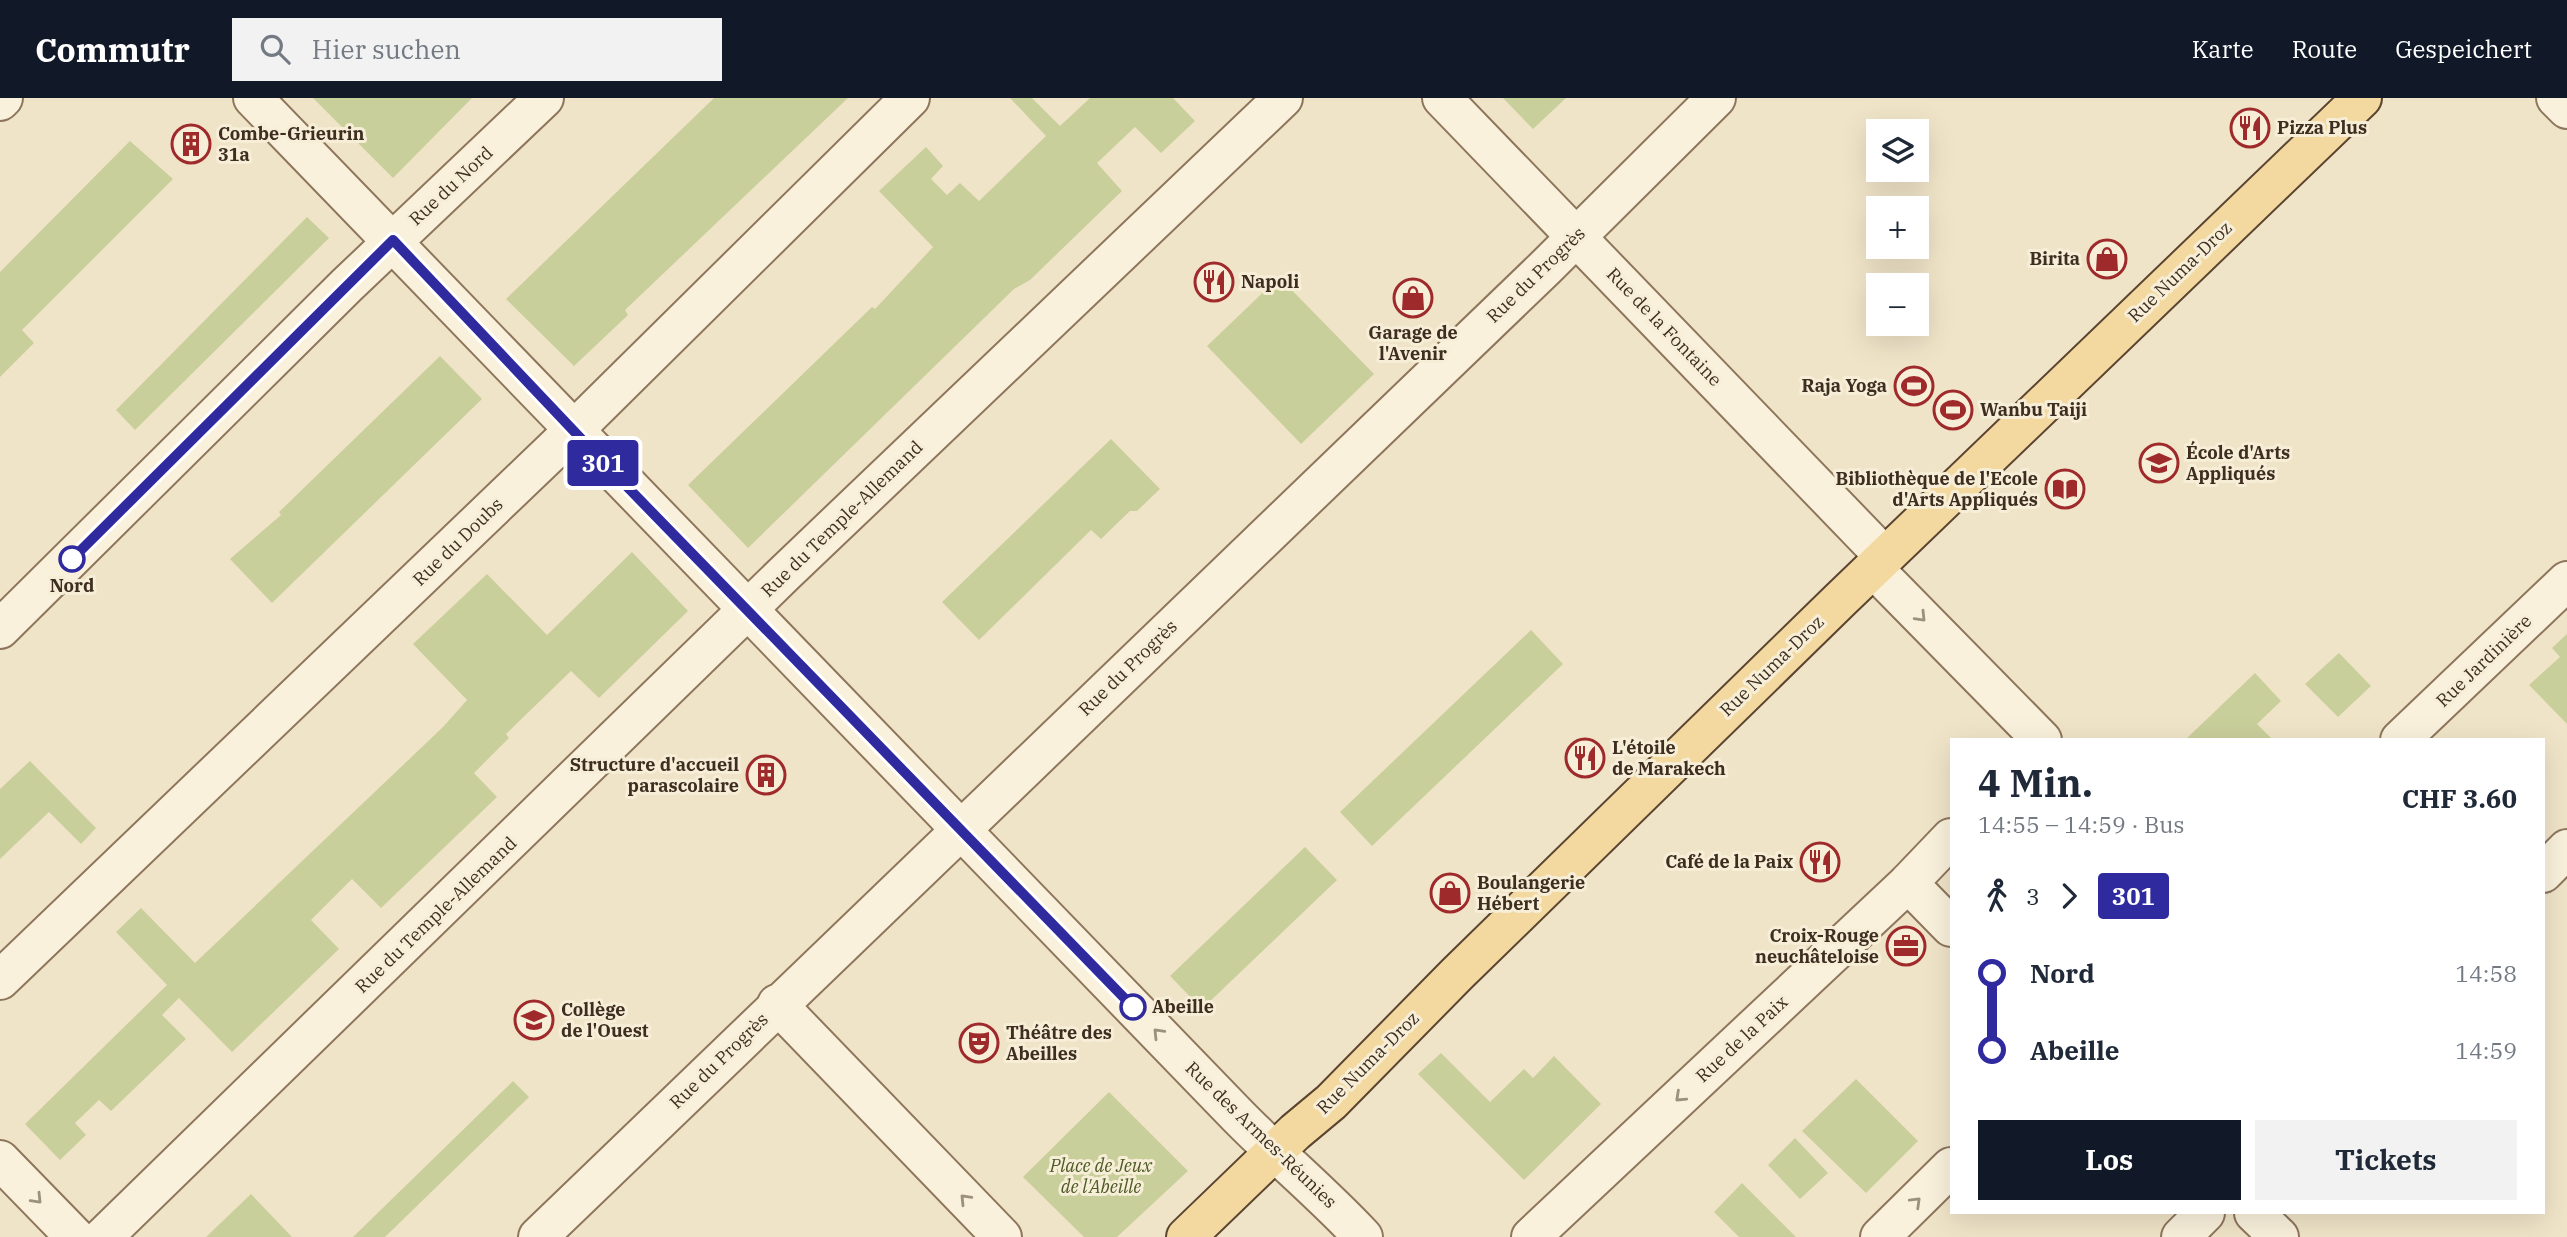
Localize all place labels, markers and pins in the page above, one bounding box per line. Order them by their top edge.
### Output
restaurant icon: Pizza Plus [2229,107,2271,149]
place label: Pizza Plus [2277,116,2367,139]
place label: Combe-Grieurin 31a [218,122,365,166]
building icon: Combe-Grieurin 31a [170,123,212,165]
shop icon: Birita [2086,238,2128,280]
place label: Birita [2029,247,2080,270]
restaurant icon: Napoli [1193,261,1235,303]
place label: Napoli [1241,270,1299,293]
shop icon: Garage de l'Avenir [1392,277,1434,319]
place label: Garage de l'Avenir [1368,321,1458,365]
sports icon: Raja Yoga [1893,365,1935,407]
place label: Raja Yoga [1801,374,1887,397]
sports icon: Wanbu Taiji [1932,389,1974,431]
place label: Wanbu Taiji [1980,398,2087,421]
place label: École d'Arts Appliqués [2186,440,2290,485]
school or university icon: École d'Arts Appliqués [2138,442,2180,484]
place label: Bibliothèque de l'Ecole d'Arts Appliqués [1836,467,2038,511]
library icon: Bibliothèque de l'Ecole d'Arts Appliqués [2044,468,2086,510]
marker: Nord [59,546,85,572]
place label: Nord [50,574,94,597]
place label: L'étoile de Marakech [1612,736,1726,780]
restaurant icon: L'étoile de Marakech [1564,737,1606,779]
place label: Structure d'accueil parascolaire [570,753,739,797]
building icon: Structure d'accueil parascolaire [745,754,787,796]
restaurant icon: Café de la Paix [1799,841,1841,883]
place label: Café de la Paix [1665,850,1793,873]
place label: Boulangerie Hébert [1477,871,1585,915]
shop icon: Boulangerie Hébert [1429,872,1471,914]
place label: Croix-Rouge neuchâteloise [1755,924,1879,968]
office icon: Croix-Rouge neuchâteloise [1885,925,1927,967]
marker: Abeille [1120,994,1146,1020]
place label: Abeille [1152,995,1214,1018]
place label: Collège de l'Ouest [561,998,649,1042]
school or university icon: Collège de l'Ouest [513,999,555,1041]
place label: Théâtre des Abeilles [1006,1021,1112,1065]
theatre icon: Théâtre des Abeilles [958,1022,1000,1064]

